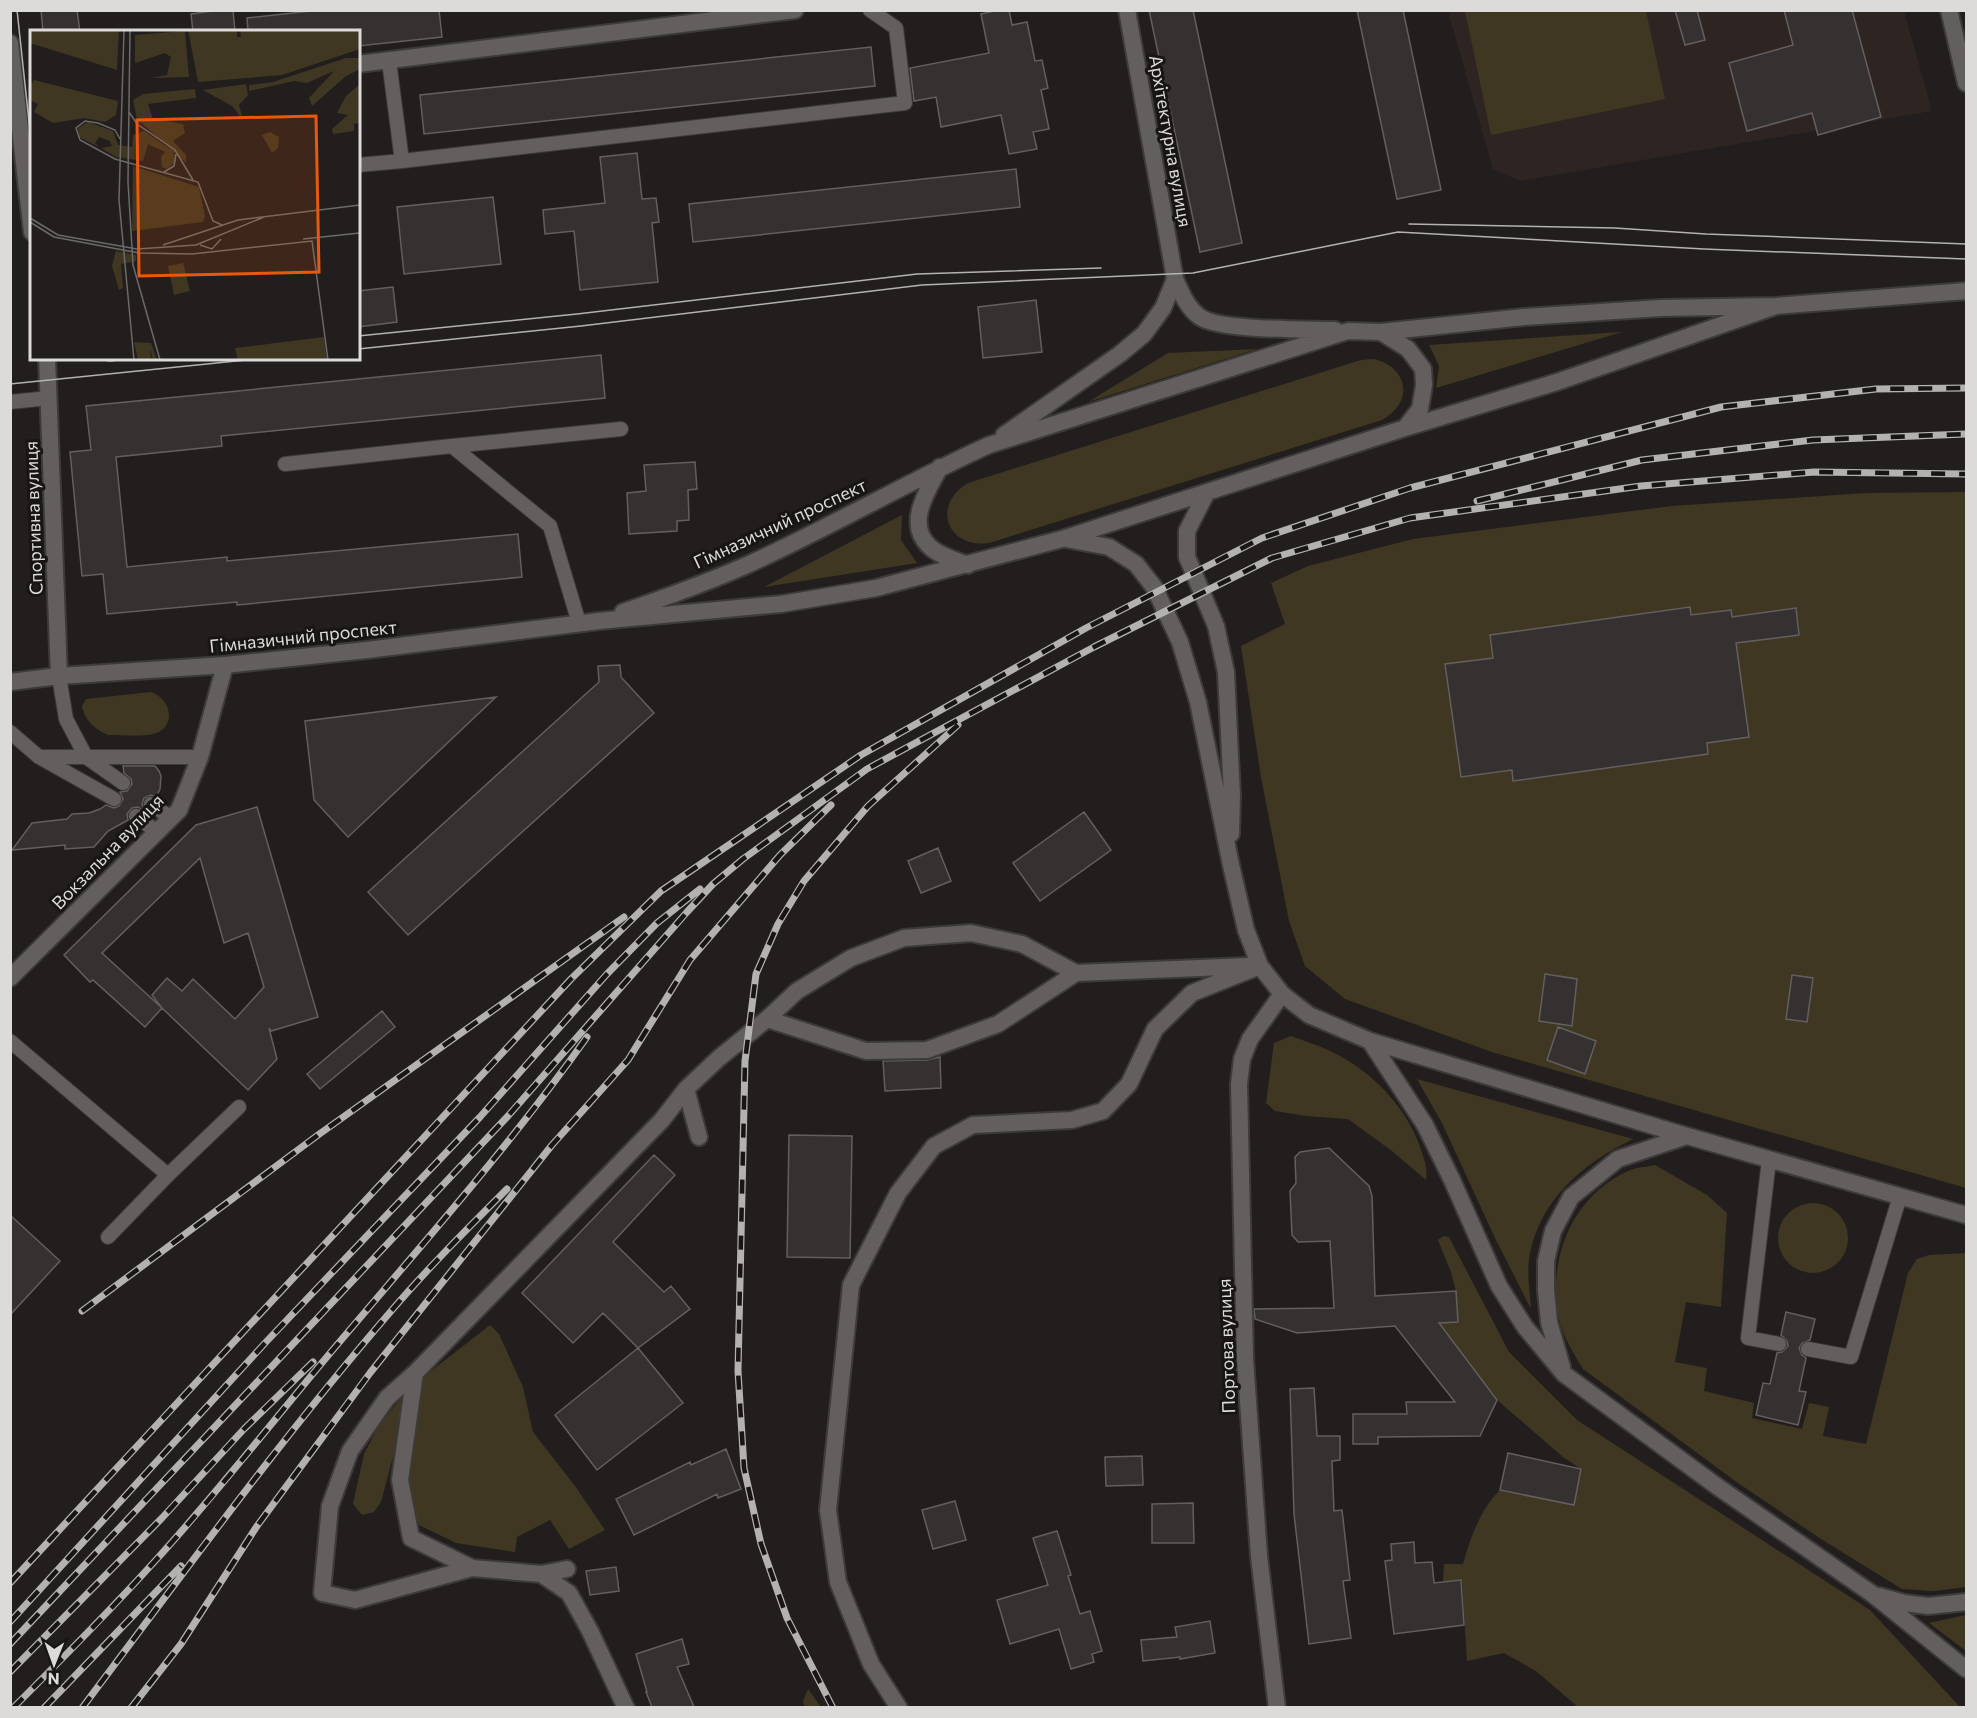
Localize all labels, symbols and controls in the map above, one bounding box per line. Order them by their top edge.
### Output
inset map [30,30,360,360]
street label: Архітектурна вулиця [1145,53,1197,229]
street label: Спортивна вулиця [19,441,47,595]
street label: Гімназичний проспект [690,473,870,573]
street label: Гімназичний проспект [208,615,398,657]
street label: Вокзальна вулиця [47,789,168,913]
street label: Портова вулиця [1213,1278,1239,1414]
north arrow [24,1634,84,1694]
text: N [48,1670,60,1689]

